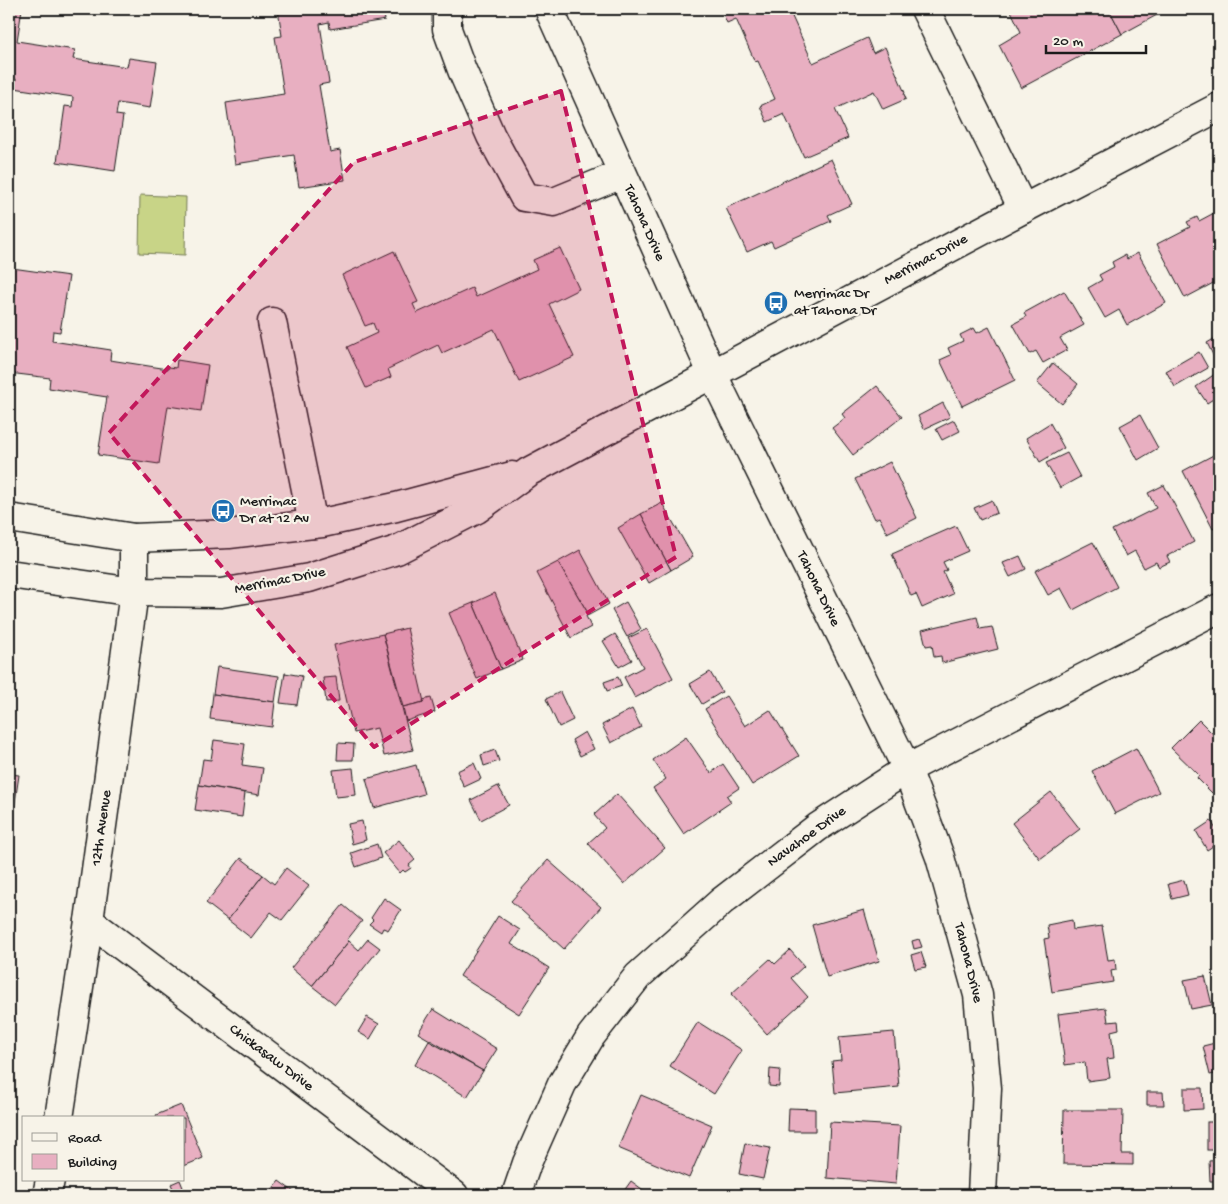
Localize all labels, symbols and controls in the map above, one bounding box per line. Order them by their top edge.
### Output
scale bar [1046,22,1146,54]
text: 20 m [1053,33,1083,51]
street label: Tahona Drive [619,181,669,264]
street label: Merrimac Drive [881,230,971,290]
place label: Merrimac Dr at Tahona Dr [794,285,878,320]
bus stop icon: Merrimac Dr at Tahona Dr [763,290,789,316]
place label: Merrimac Dr at 12 Av [239,493,309,528]
bus stop icon: Merrimac Dr at 12 Av [210,498,236,524]
street label: Tahona Drive [792,547,844,630]
street label: Merrimac Drive [233,563,327,599]
street label: 12th Avenue [88,789,116,868]
street label: Navahoe Drive [764,802,850,872]
street label: Tahona Drive [949,920,987,1005]
street label: Chickasaw Drive [225,1020,317,1096]
legend [22,1116,185,1182]
text: Road [68,1130,102,1148]
text: Building [67,1154,117,1172]

